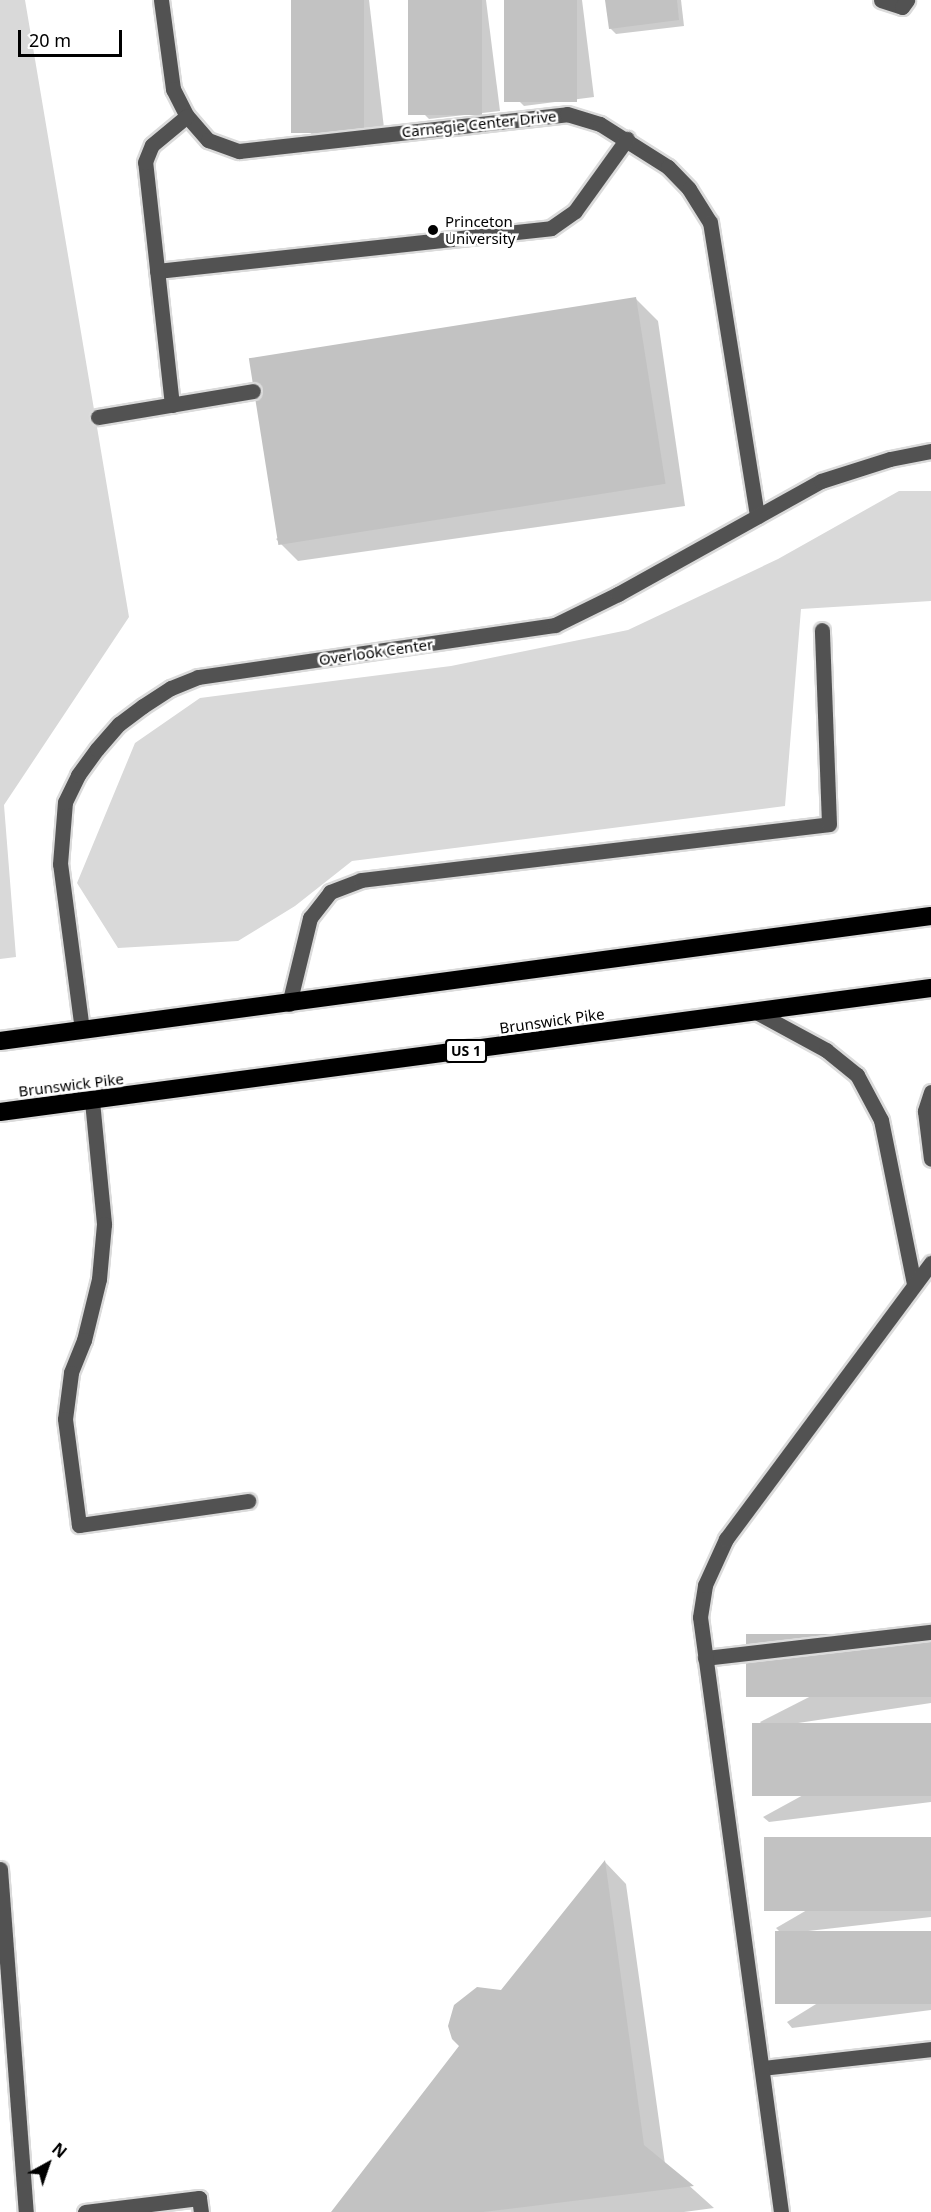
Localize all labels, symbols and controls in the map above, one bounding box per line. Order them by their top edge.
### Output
scale bar [21,18,124,56]
text: 20 m [29,28,71,52]
street label: Carnegie Center Drive [401,107,557,141]
place label: Princeton University [445,212,515,247]
marker: Princeton University [426,223,440,237]
street label: Overlook Center [318,635,434,669]
street label: Brunswick Pike [498,1005,606,1037]
road number: US 1 [445,1040,487,1062]
street label: Brunswick Pike [17,1070,125,1100]
north arrow [18,2134,78,2194]
text: N [48,2138,72,2163]

